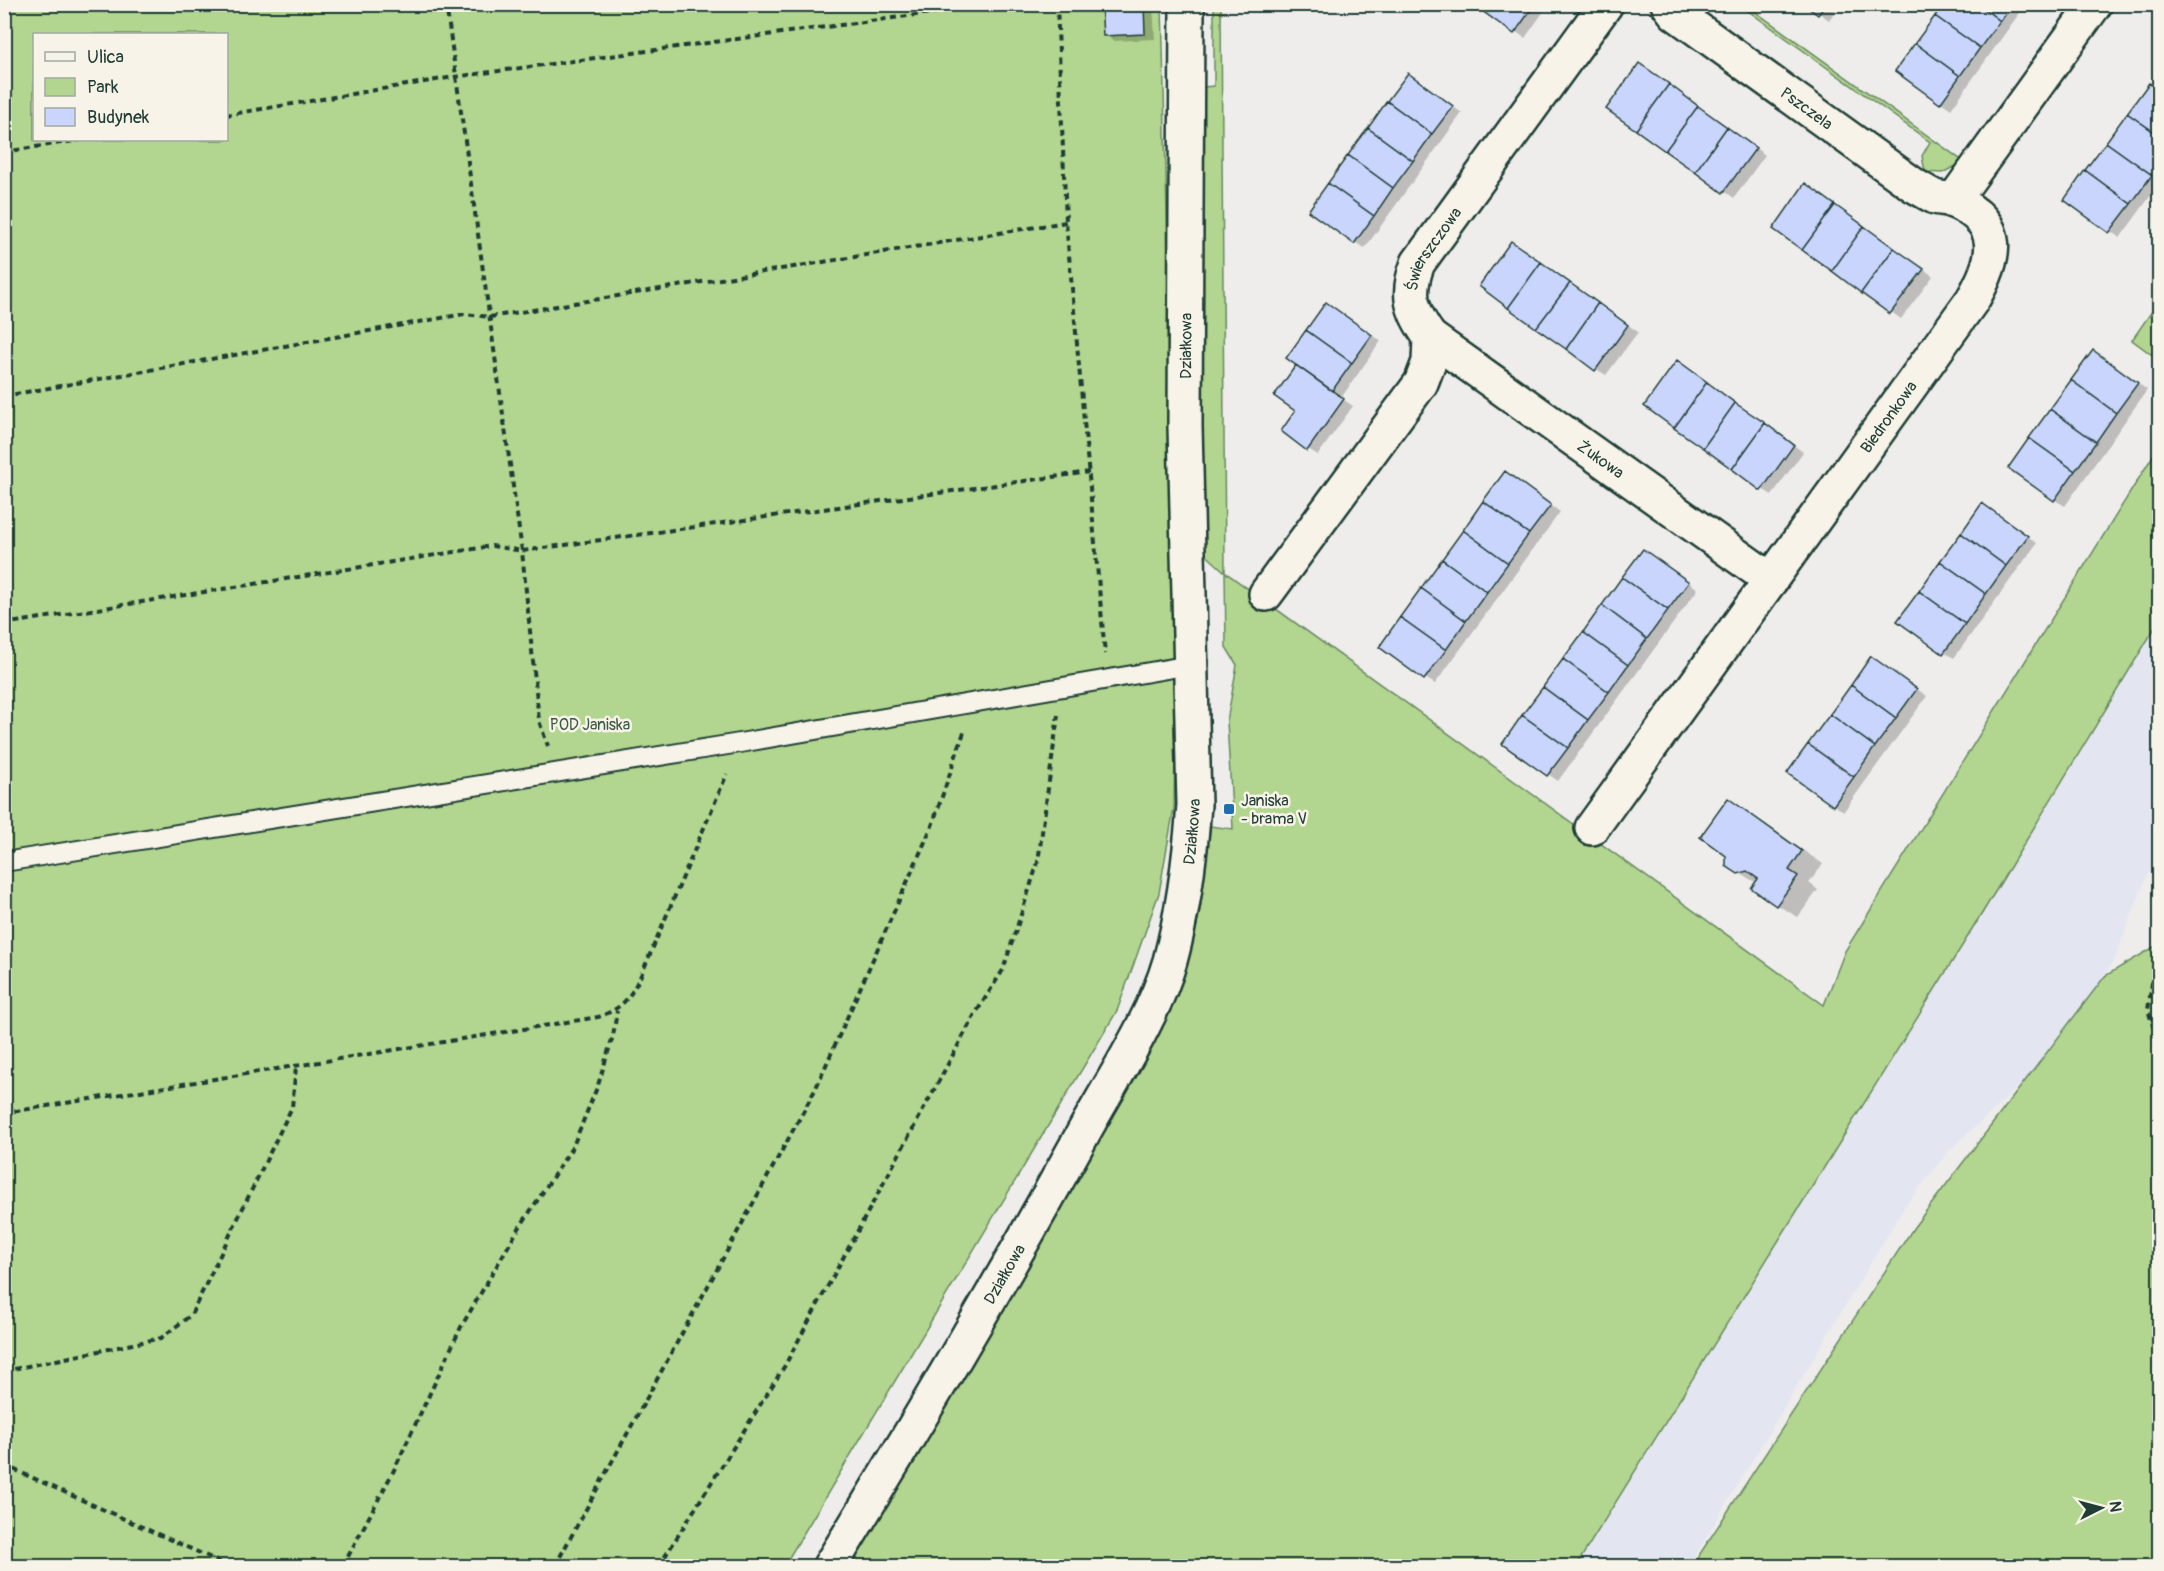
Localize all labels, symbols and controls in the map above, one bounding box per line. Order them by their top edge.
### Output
legend [33,33,228,141]
text: Ulica [87,46,124,69]
text: Park [87,76,119,99]
street label: Pszczela [1776,83,1837,135]
text: Budynek [87,106,150,129]
street label: Świerszczowa [1402,203,1466,292]
street label: Działkowa [1176,313,1197,379]
street label: Biedronkowa [1856,377,1922,457]
street label: Żukowa [1573,436,1628,483]
park label: POD Janiska [550,715,630,735]
place label: Janiska - brama V [1241,791,1307,829]
street label: Działkowa [1179,799,1205,866]
marker: Janiska - brama V [1222,802,1236,816]
street label: Działkowa [980,1241,1030,1308]
north arrow [2071,1478,2131,1538]
text: N [2104,1500,2125,1513]

